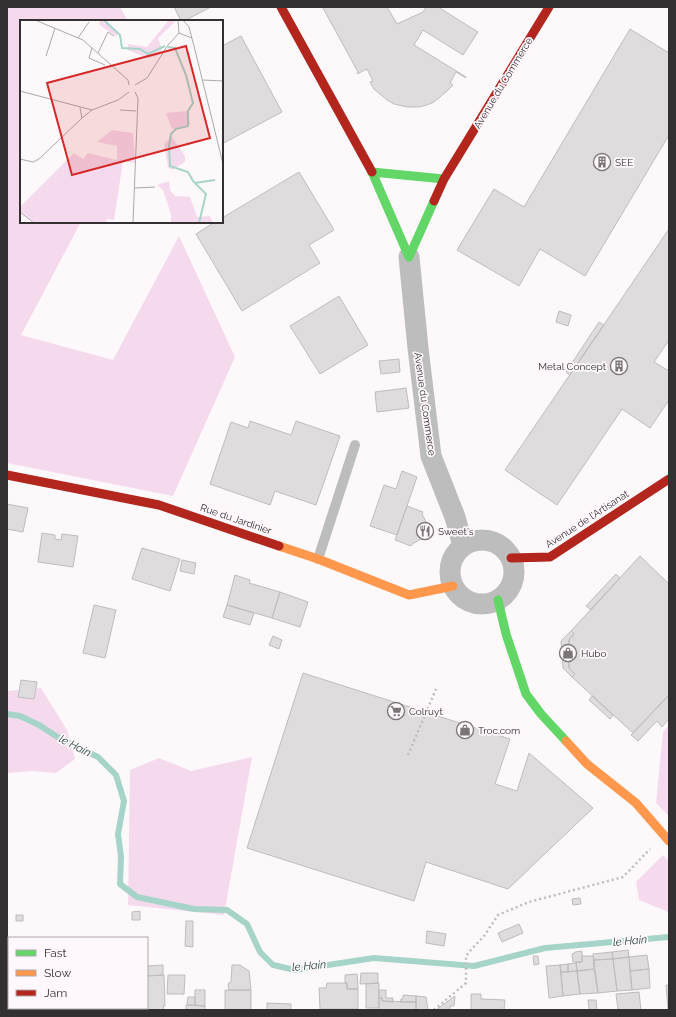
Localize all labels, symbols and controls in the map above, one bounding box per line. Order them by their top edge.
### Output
inset map [20,20,223,223]
street label: Avenue du Commerce [471,35,535,130]
building icon: SEE [592,152,612,172]
place label: SEE [615,157,633,168]
street label: Avenue du Commerce [412,352,438,456]
building icon: Metal Concept [609,356,629,376]
place label: Metal Concept [538,361,607,372]
street label: Avenue de l'Artisanat [543,488,631,550]
street label: Rue du Jardinier [199,502,274,537]
restaurant icon: Sweet's [415,521,435,541]
place label: Sweet's [438,526,474,537]
shop icon: Hubo [558,643,578,663]
place label: Hubo [581,648,606,659]
supermarket icon: Colruyt [386,701,406,721]
place label: Colruyt [409,706,443,717]
shop icon: Troc.com [455,720,475,740]
place label: Troc.com [478,725,520,736]
water label: le Hain [57,732,93,760]
water label: le Hain [612,933,648,949]
legend [8,937,148,1009]
text: Fast [44,946,67,960]
water label: le Hain [291,958,327,974]
text: Slow [44,966,71,980]
text: Jam [44,986,67,1000]

